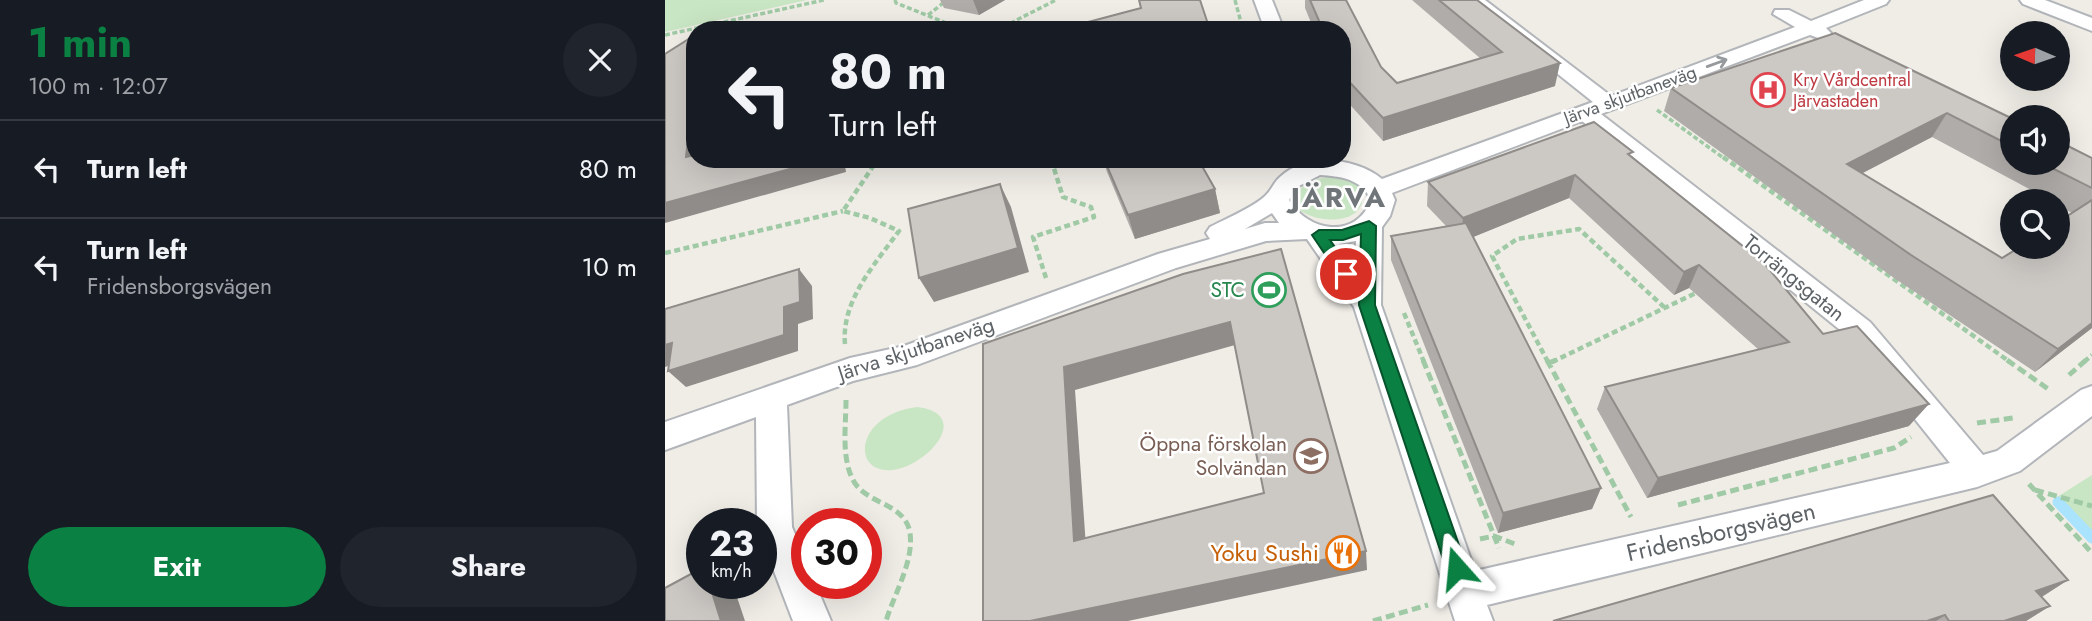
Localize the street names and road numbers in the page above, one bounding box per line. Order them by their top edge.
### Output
street label: Järva skjutbaneväg [1558,59,1700,132]
street label: Torrängsgatan [1737,228,1851,328]
street label: Järva skjutbaneväg [831,310,998,389]
street label: Fridensborgsvägen [1623,493,1819,570]

